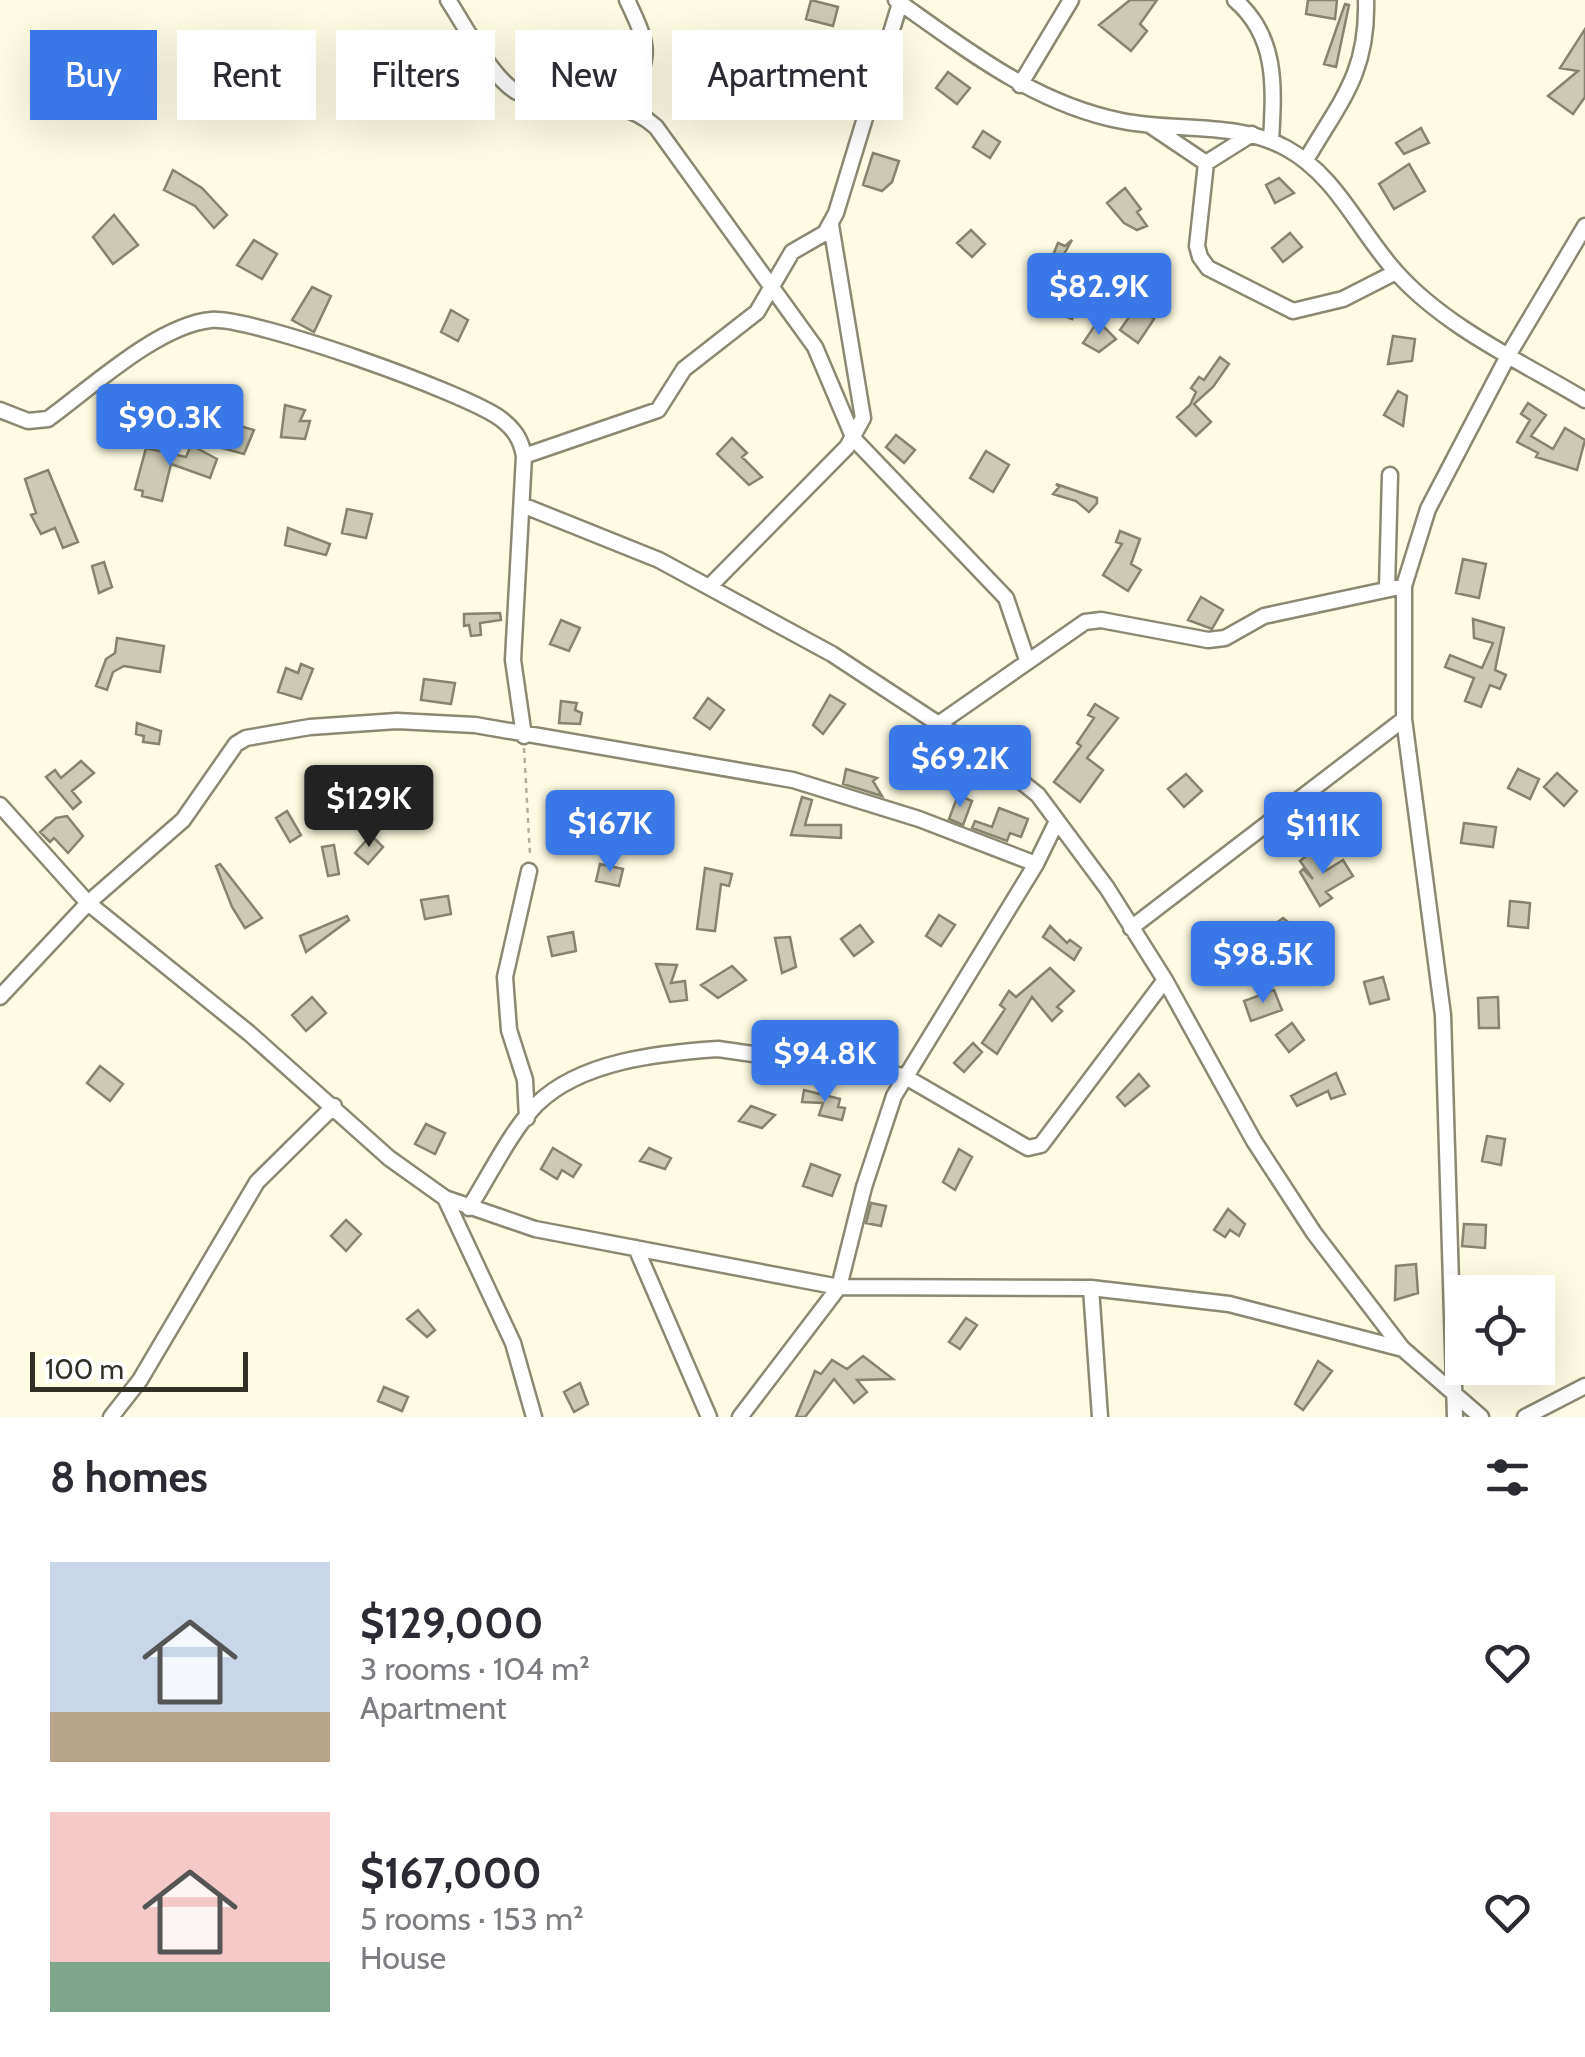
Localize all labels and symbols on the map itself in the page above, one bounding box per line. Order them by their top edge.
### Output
pin: $82.9K [1018,253,1180,338]
pin: $90.3K [89,384,251,469]
pin: $69.2K [879,725,1041,810]
pin: $129K [299,765,439,850]
pin: $167K [540,790,680,875]
pin: $111K [1253,792,1393,877]
pin: $98.5K [1182,921,1344,1006]
pin: $94.8K [744,1020,906,1105]
scale bar [30,1347,248,1392]

